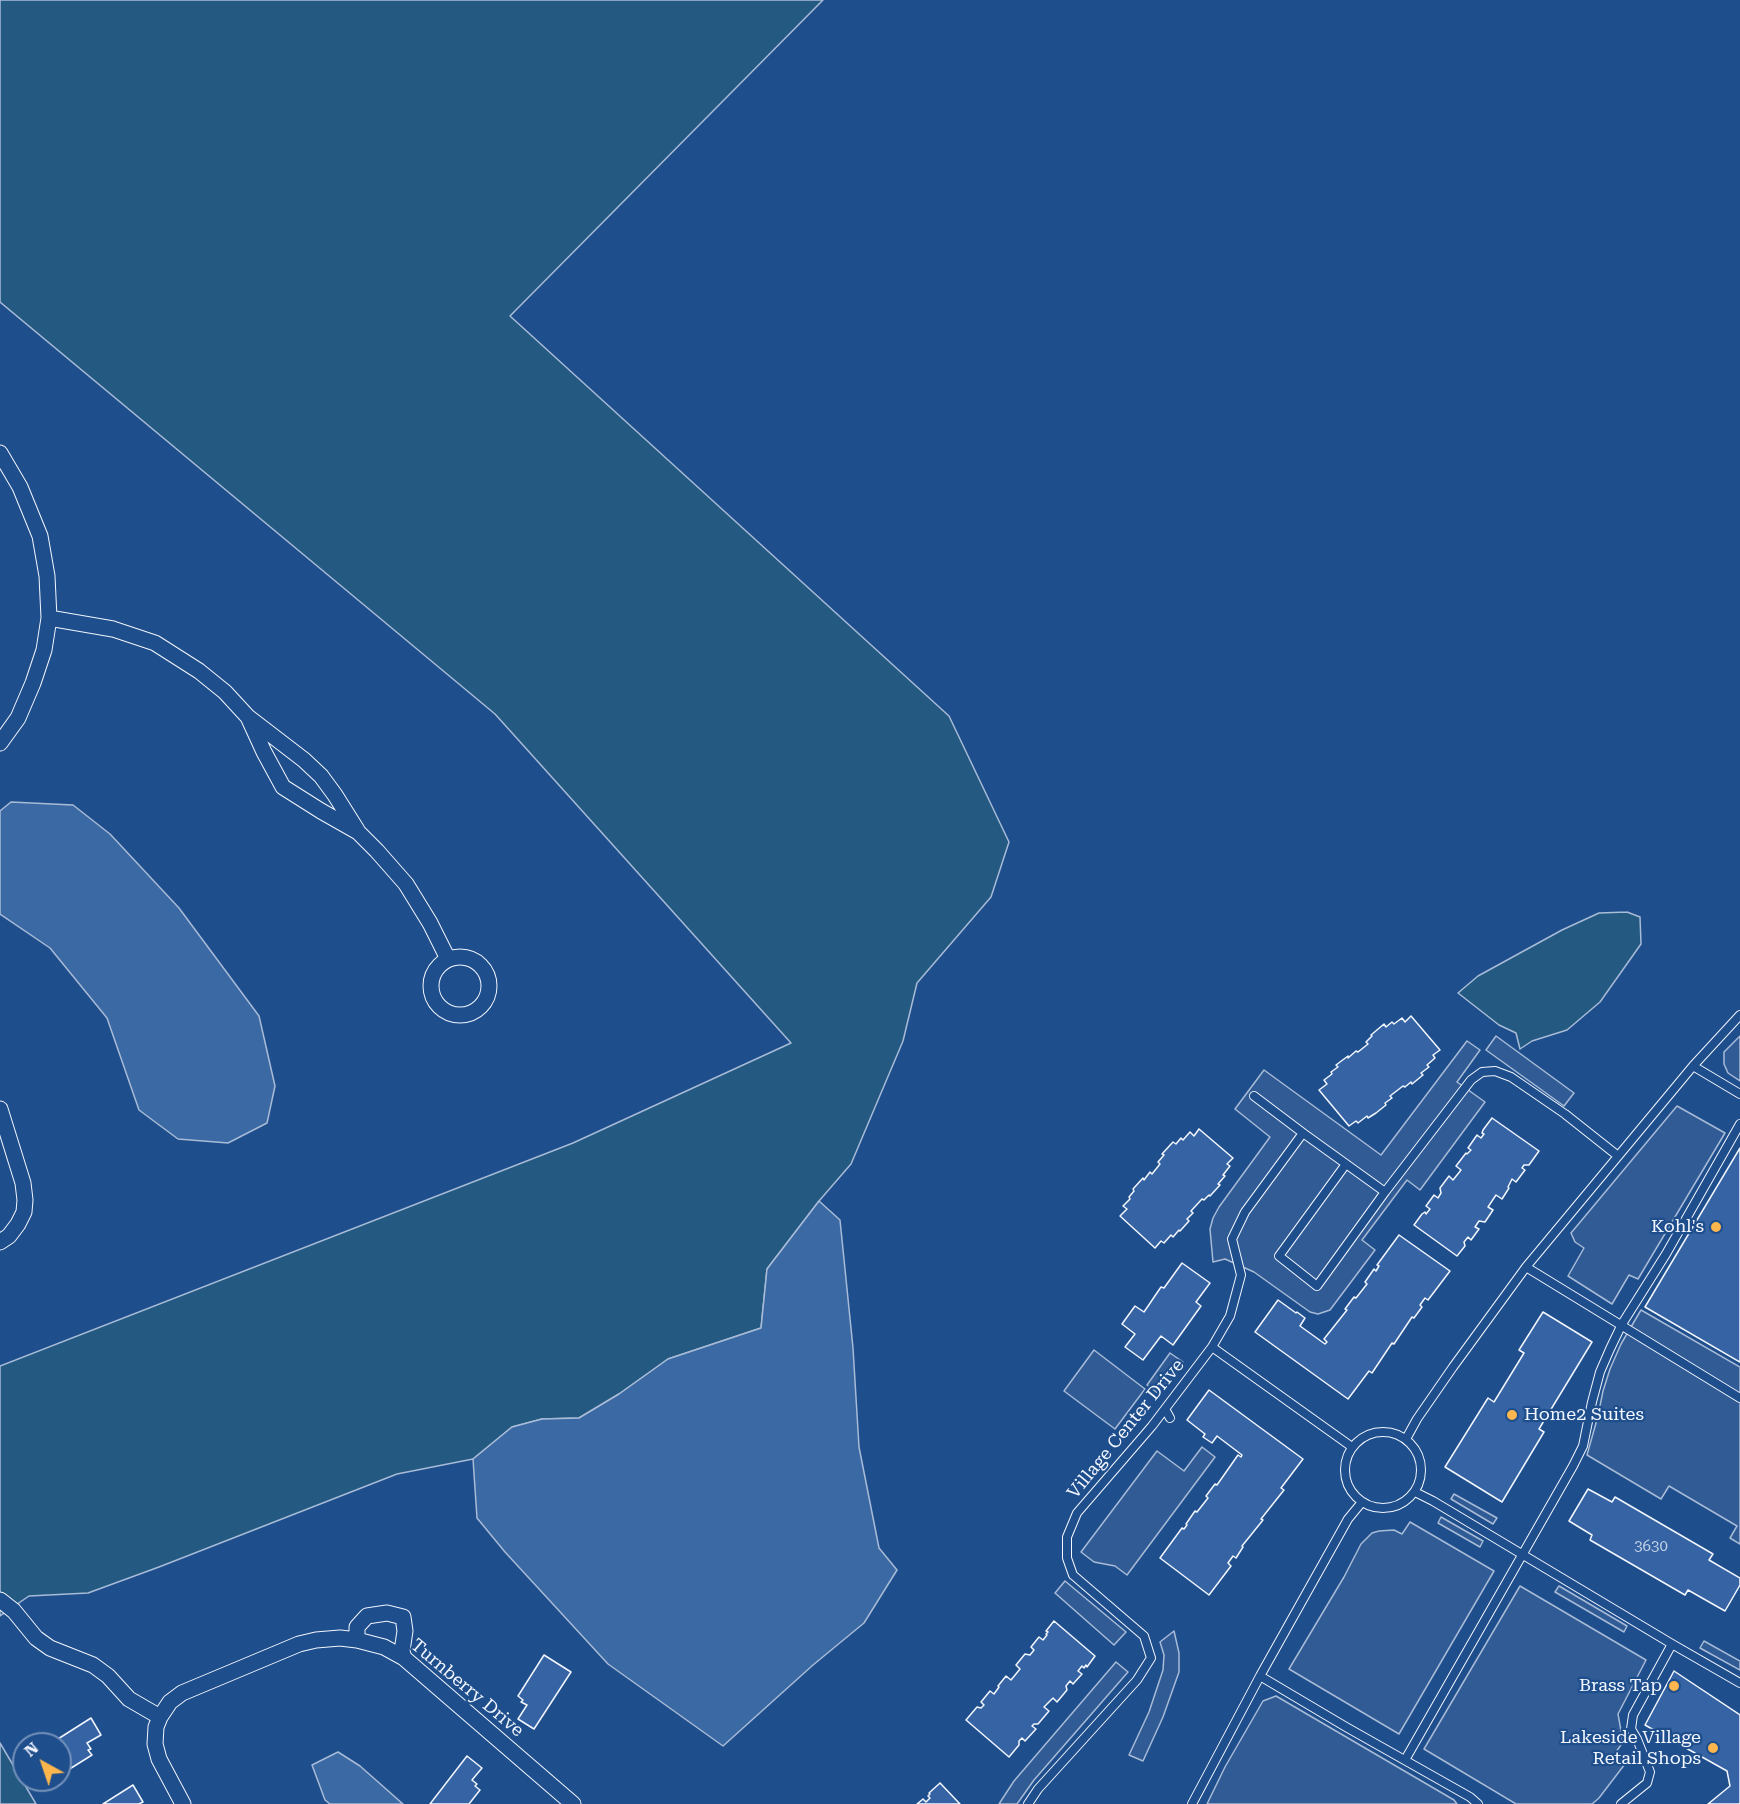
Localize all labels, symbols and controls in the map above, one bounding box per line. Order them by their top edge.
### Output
place label: Kohl's [1651,1216,1704,1238]
marker: Kohl's [1709,1220,1723,1234]
street label: Village Center Drive [1063,1355,1189,1503]
place label: Home2 Suites [1524,1404,1644,1426]
marker: Home2 Suites [1505,1408,1519,1422]
house number: 3630 [1634,1538,1668,1556]
street label: Turnberry Drive [406,1635,528,1741]
place label: Brass Tap [1579,1675,1662,1697]
marker: Brass Tap [1667,1679,1681,1693]
place label: Lakeside Village Retail Shops [1560,1727,1701,1770]
north arrow [12,1732,72,1792]
text: N [21,1738,42,1761]
marker: Lakeside Village Retail Shops [1706,1741,1720,1755]

